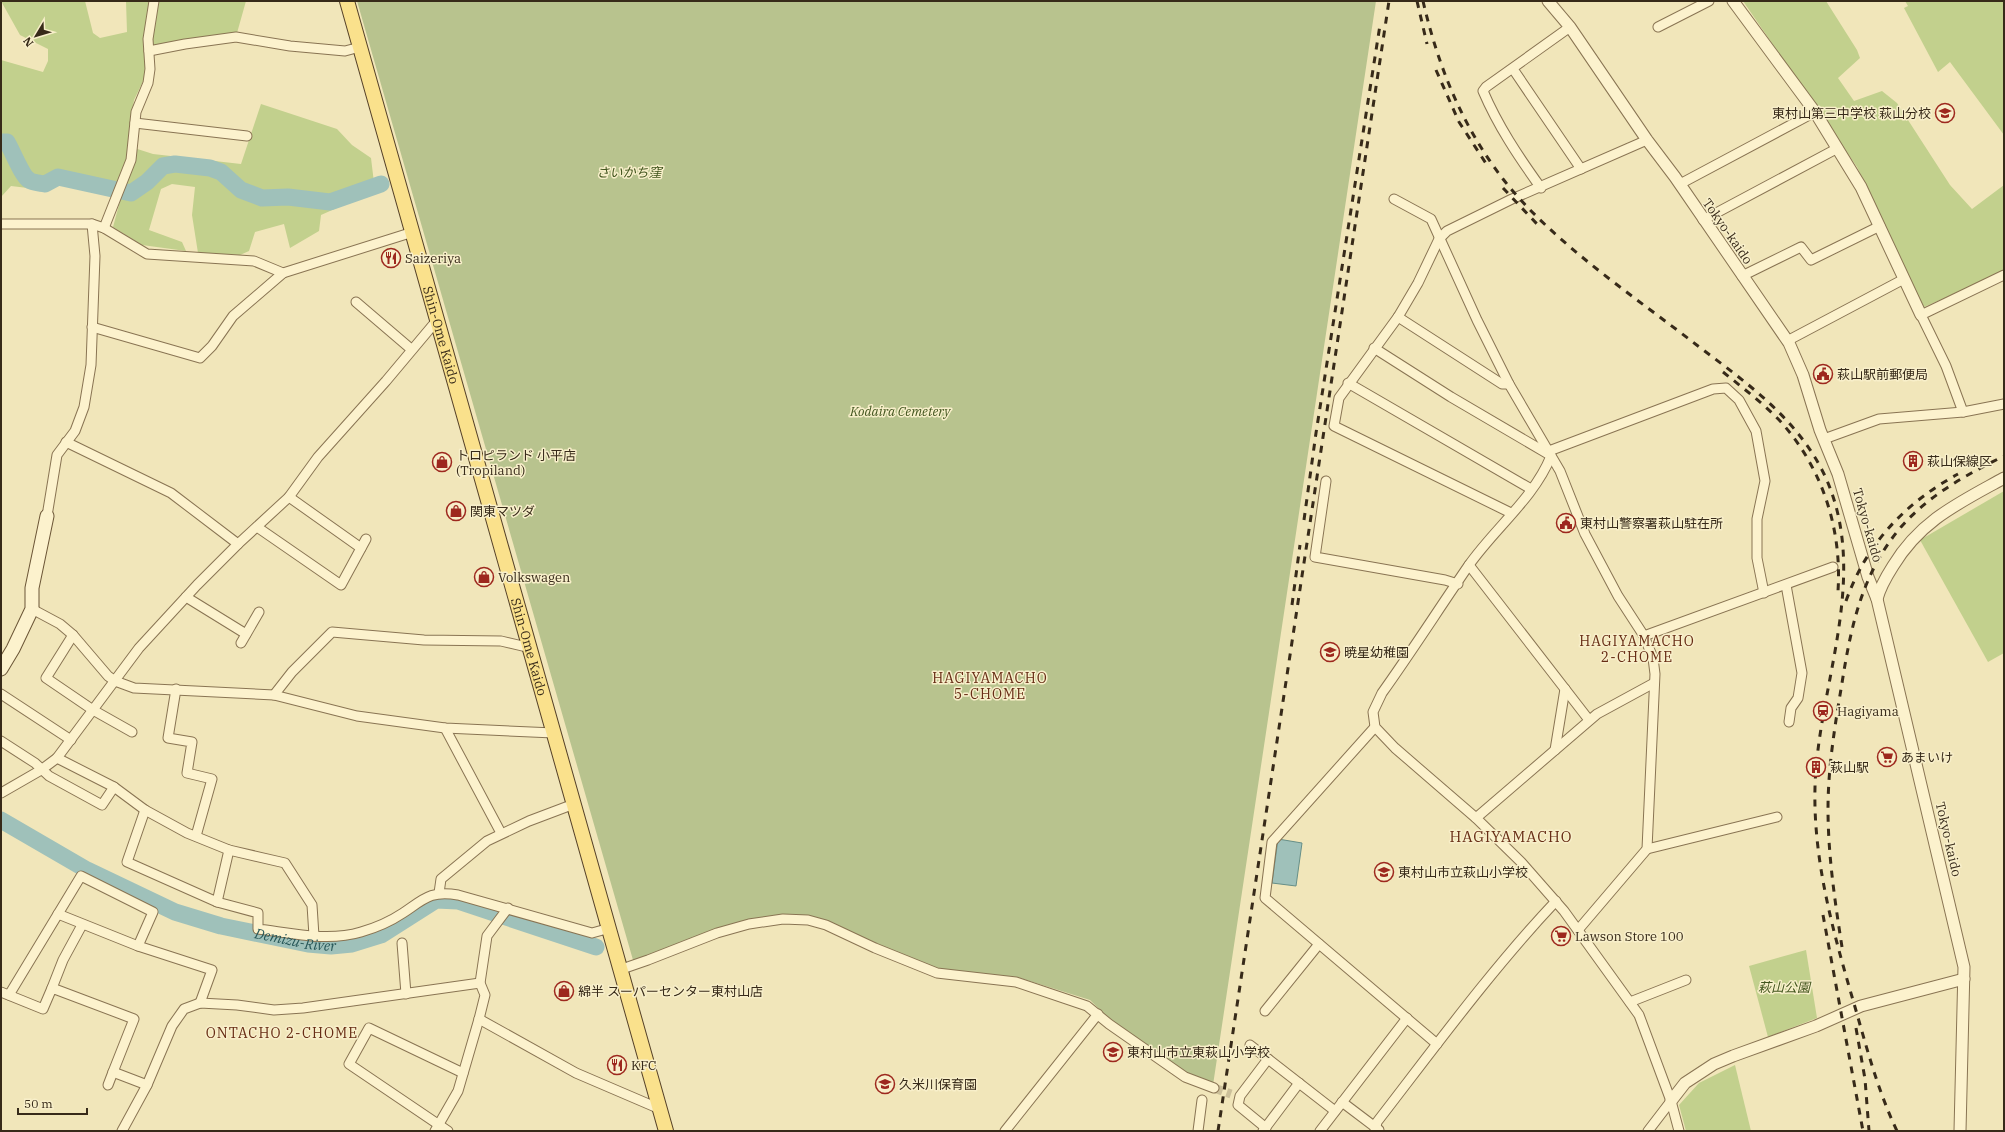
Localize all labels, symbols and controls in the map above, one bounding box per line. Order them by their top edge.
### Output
north arrow [16,16,56,56]
text: N [20,34,36,50]
school or university icon: 東村山第三中学校 萩山分校 [1934,102,1956,124]
place label: 東村山第三中学校 萩山分校 [1772,105,1931,122]
park label: さいかち窪 [596,164,663,181]
street label: Tokyo-kaido [1699,195,1756,267]
restaurant icon: Saizeriya [380,247,402,269]
place label: Saizeriya [405,250,461,267]
street label: Shin-Ome Kaido [419,284,463,386]
public building icon: 萩山駅前郵便局 [1812,363,1834,385]
place label: 萩山駅前郵便局 [1837,366,1928,383]
park label: Kodaira Cemetery [849,403,951,420]
place label: トロピランド 小平店 (Tropiland) [456,447,576,479]
building icon: 萩山保線区 [1902,450,1924,472]
shop icon: トロピランド 小平店 (Tropiland) [431,451,453,473]
place label: 萩山保線区 [1927,453,1992,470]
street label: Tokyo-kaido [1849,486,1886,564]
shop icon: 関東マツダ [445,500,467,522]
place label: 関東マツダ [470,503,535,520]
public building icon: 東村山警察署萩山駐在所 [1555,512,1577,534]
place label: 東村山警察署萩山駐在所 [1580,515,1723,532]
shop icon: Volkswagen [473,566,495,588]
place label: Volkswagen [498,569,570,586]
street label: Shin-Ome Kaido [507,596,551,698]
district label: HAGIYAMACHO 2-CHOME [1579,632,1695,666]
school or university icon: 暁星幼稚園 [1319,641,1341,663]
place label: 暁星幼稚園 [1344,644,1409,661]
district label: HAGIYAMACHO 5-CHOME [932,669,1048,703]
station icon: Hagiyama [1812,700,1834,722]
place label: Hagiyama [1837,703,1899,720]
supermarket icon: あまいけ [1876,746,1898,768]
place label: あまいけ [1901,749,1953,766]
building icon: 萩山駅 [1805,756,1827,778]
place label: 萩山駅 [1830,759,1869,776]
street label: Tokyo-kaido [1932,800,1965,878]
district label: HAGIYAMACHO [1450,827,1572,846]
school or university icon: 東村山市立萩山小学校 [1373,861,1395,883]
place label: 東村山市立萩山小学校 [1398,864,1528,881]
water label: Demizu-River [252,924,338,955]
supermarket icon: Lawson Store 100 [1550,925,1572,947]
place label: Lawson Store 100 [1575,928,1684,945]
park label: 萩山公園 [1758,979,1812,996]
shop icon: 綿半 スーパーセンター東村山店 [553,980,575,1002]
place label: 綿半 スーパーセンター東村山店 [578,983,763,1000]
district label: ONTACHO 2-CHOME [206,1024,358,1042]
school or university icon: 東村山市立東萩山小学校 [1102,1041,1124,1063]
place label: 東村山市立東萩山小学校 [1127,1044,1270,1061]
restaurant icon: KFC [606,1054,628,1076]
place label: KFC [631,1057,657,1074]
school or university icon: 久米川保育園 [874,1073,896,1095]
place label: 久米川保育園 [899,1076,977,1093]
scale bar [18,1090,87,1116]
text: 50 m [24,1096,53,1111]

